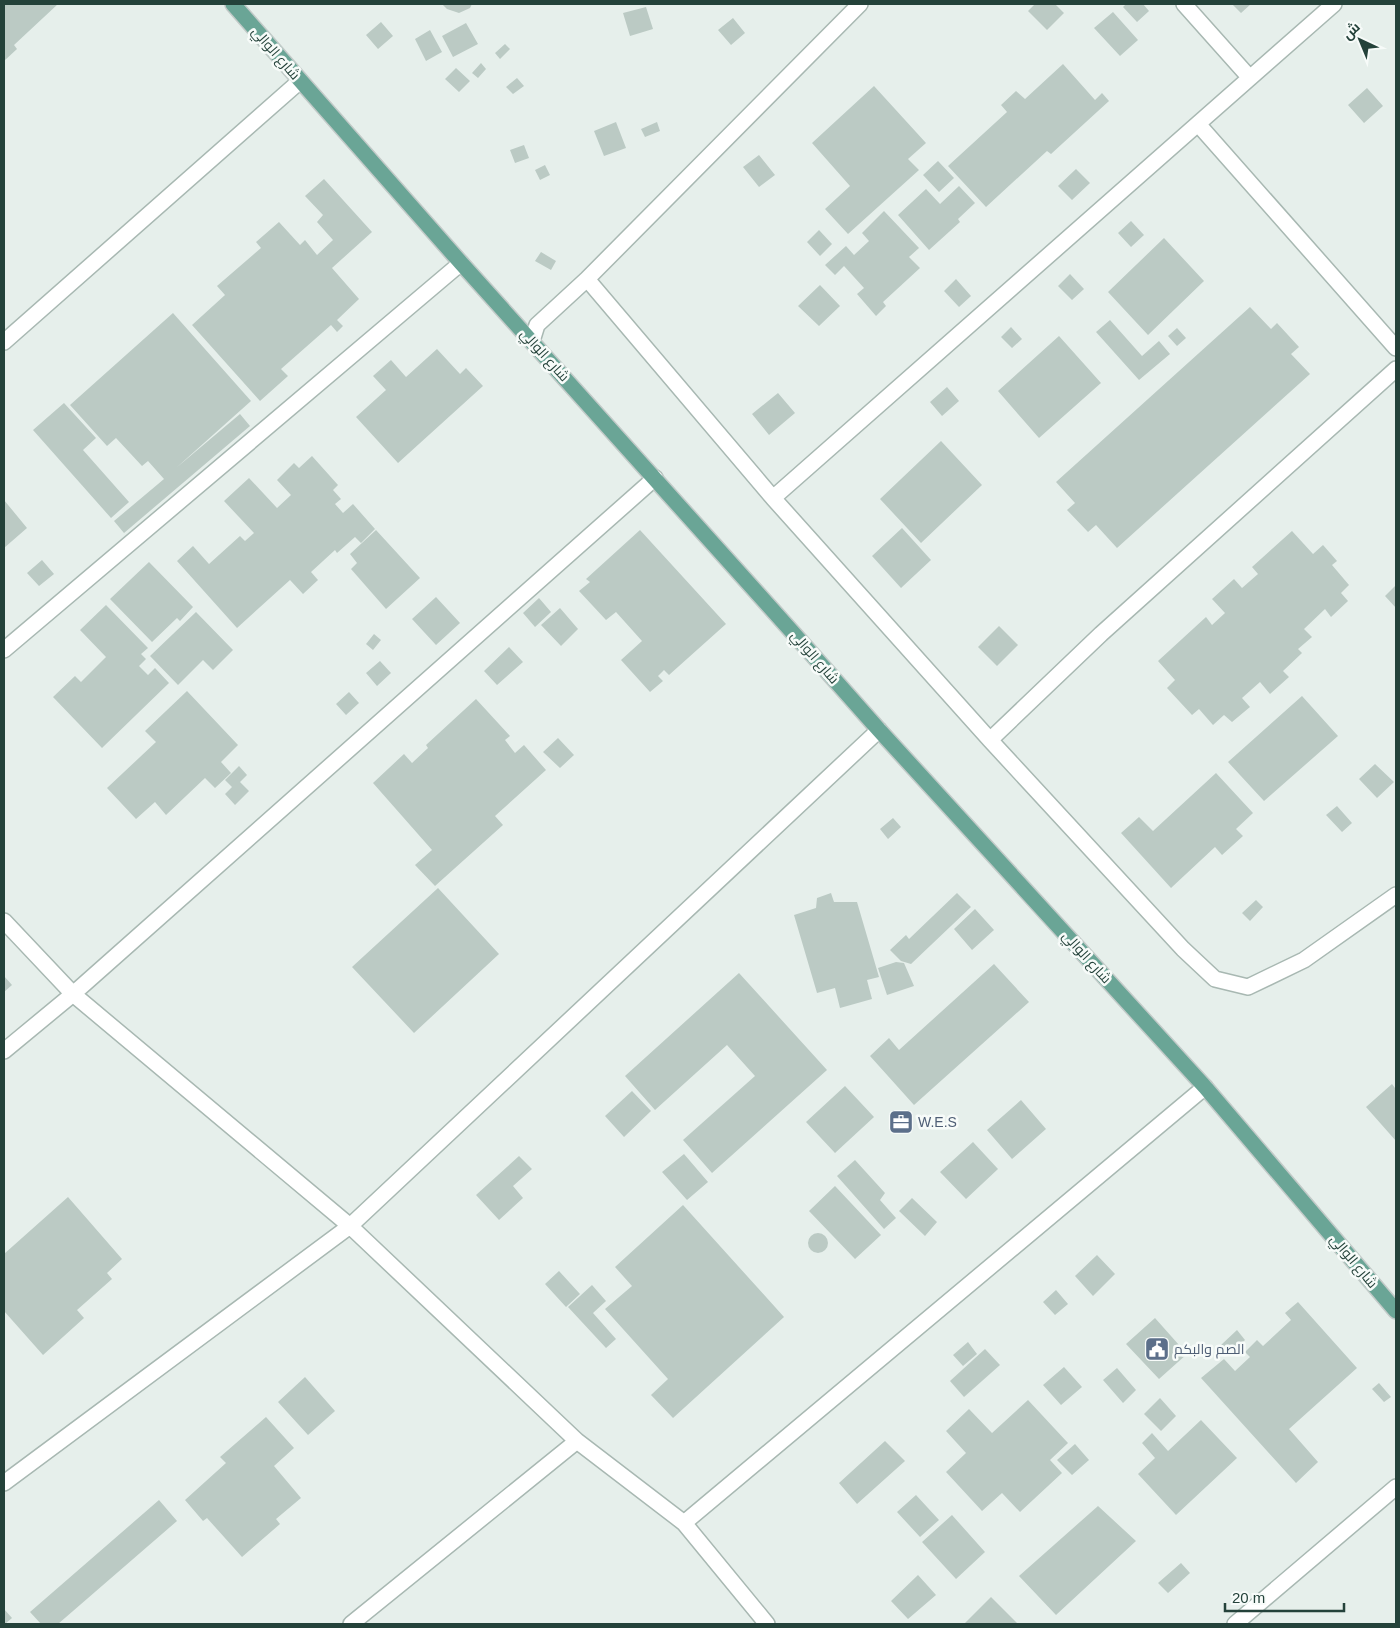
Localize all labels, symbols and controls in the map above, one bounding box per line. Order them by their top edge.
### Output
north arrow [1335,15,1385,65]
text: ش [1339,19,1364,43]
street label: شارع الوالي [246,23,303,85]
street label: شارع الوالي [514,326,573,387]
street label: شارع الوالي [785,627,842,689]
street label: شارع الوالي [1056,928,1115,989]
office icon: W.E.S [888,1109,914,1135]
place label: W.E.S [918,1114,957,1130]
street label: شارع الوالي [1324,1231,1381,1294]
public building icon: الصم والبكم [1144,1336,1170,1362]
place label: الصم والبكم [1174,1341,1244,1359]
scale bar [1225,1580,1344,1612]
text: 20 m [1232,1589,1265,1606]

